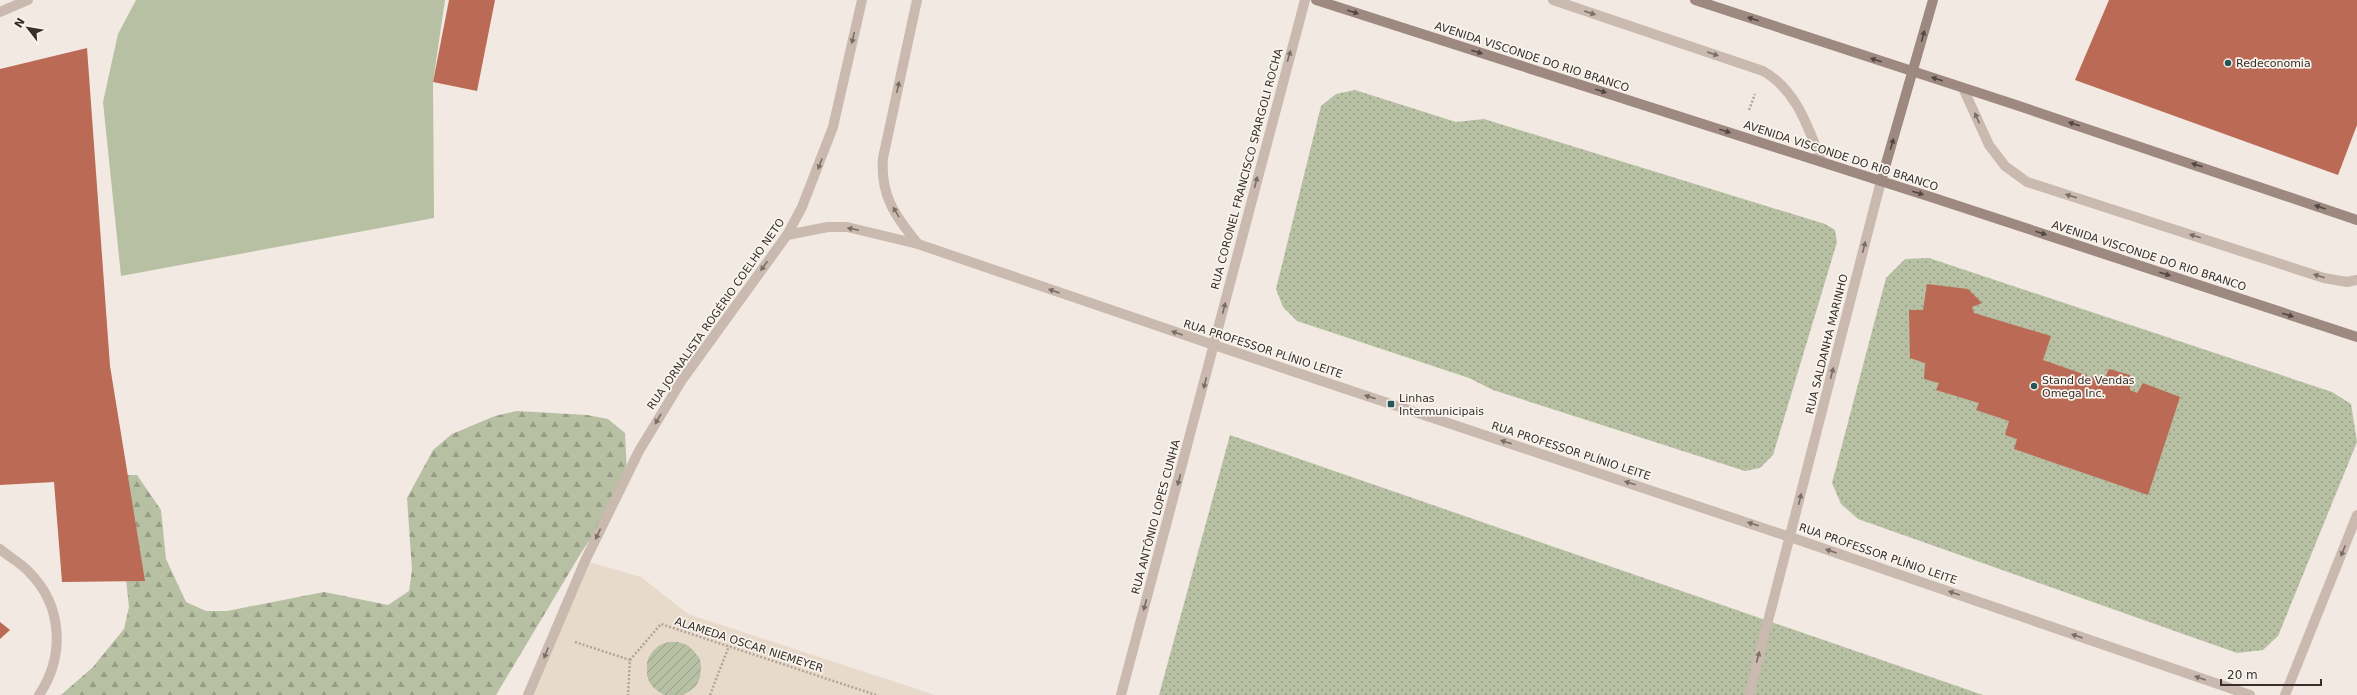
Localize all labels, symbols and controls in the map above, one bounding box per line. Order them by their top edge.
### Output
north arrow [8,8,48,48]
one-way arrow [1348,9,1360,15]
one-way arrow [1584,10,1596,16]
text: N [12,16,28,30]
one-way arrow [1747,16,1759,22]
street label: AVENIDA VISCONDE DO RIO BRANCO [1433,19,1631,95]
one-way arrow [1920,30,1926,42]
one-way arrow [850,32,856,44]
street label: RUA CORONEL FRANCISCO SPARGOLI ROCHA [1208,47,1286,291]
one-way arrow [1472,49,1484,55]
one-way arrow [1286,50,1292,62]
one-way arrow [1707,51,1719,57]
one-way arrow [1870,57,1882,63]
place label: Redeconomia [2236,57,2311,70]
marker: Redeconomia [2223,58,2233,68]
one-way arrow [1930,76,1942,82]
one-way arrow [895,81,901,93]
one-way arrow [1595,88,1607,94]
one-way arrow [1974,112,1980,123]
street label: AVENIDA VISCONDE DO RIO BRANCO [1742,118,1940,194]
one-way arrow [2067,121,2079,127]
one-way arrow [1719,128,1731,134]
one-way arrow [1889,137,1895,149]
one-way arrow [817,158,823,170]
one-way arrow [2191,162,2203,168]
one-way arrow [1254,176,1260,188]
one-way arrow [1912,190,1924,196]
one-way arrow [2065,193,2077,199]
one-way arrow [2314,204,2326,210]
one-way arrow [892,206,899,218]
street label: RUA JORNALISTA ROGÉRIO COELHO NETO [645,216,788,412]
street label: AVENIDA VISCONDE DO RIO BRANCO [2050,218,2248,294]
one-way arrow [847,225,859,231]
one-way arrow [2036,230,2048,236]
one-way arrow [2189,233,2201,239]
one-way arrow [1861,241,1867,253]
one-way arrow [760,261,768,272]
one-way arrow [2159,271,2171,277]
street label: RUA SALDANHA MARINHO [1803,272,1851,415]
one-way arrow [2312,273,2324,279]
one-way arrow [1048,288,1060,294]
one-way arrow [1221,301,1227,313]
one-way arrow [2282,312,2294,318]
street label: RUA PROFESSOR PLÍNIO LEITE [1182,317,1344,381]
one-way arrow [1171,330,1183,336]
one-way arrow [1829,367,1835,379]
place label: Stand de Vendas Omega Inc. [2042,374,2135,400]
one-way arrow [1201,377,1207,389]
marker: Stand de Vendas Omega Inc. [2029,381,2039,391]
place label: Linhas Intermunicipais [1399,392,1484,418]
one-way arrow [1363,394,1375,400]
marker: Linhas Intermunicipais [1386,399,1396,409]
one-way arrow [654,413,661,425]
street label: RUA PROFESSOR PLÍNIO LEITE [1490,419,1652,483]
street label: RUA ANTÔNIO LOPES CUNHA [1129,438,1183,596]
one-way arrow [1500,439,1512,445]
one-way arrow [1176,474,1182,486]
one-way arrow [1623,480,1635,486]
one-way arrow [1797,493,1803,505]
one-way arrow [1747,521,1759,527]
street label: RUA PROFESSOR PLÍNIO LEITE [1797,521,1959,587]
one-way arrow [595,528,601,540]
one-way arrow [2339,546,2345,558]
one-way arrow [1825,548,1837,554]
one-way arrow [1948,590,1960,596]
one-way arrow [1142,599,1148,611]
street label: ALAMEDA OSCAR NIEMEYER [673,615,825,675]
one-way arrow [2071,632,2083,638]
one-way arrow [542,647,549,659]
one-way arrow [1756,651,1762,663]
scale bar [2221,661,2321,687]
text: 20 m [2227,668,2258,682]
one-way arrow [2194,674,2206,680]

